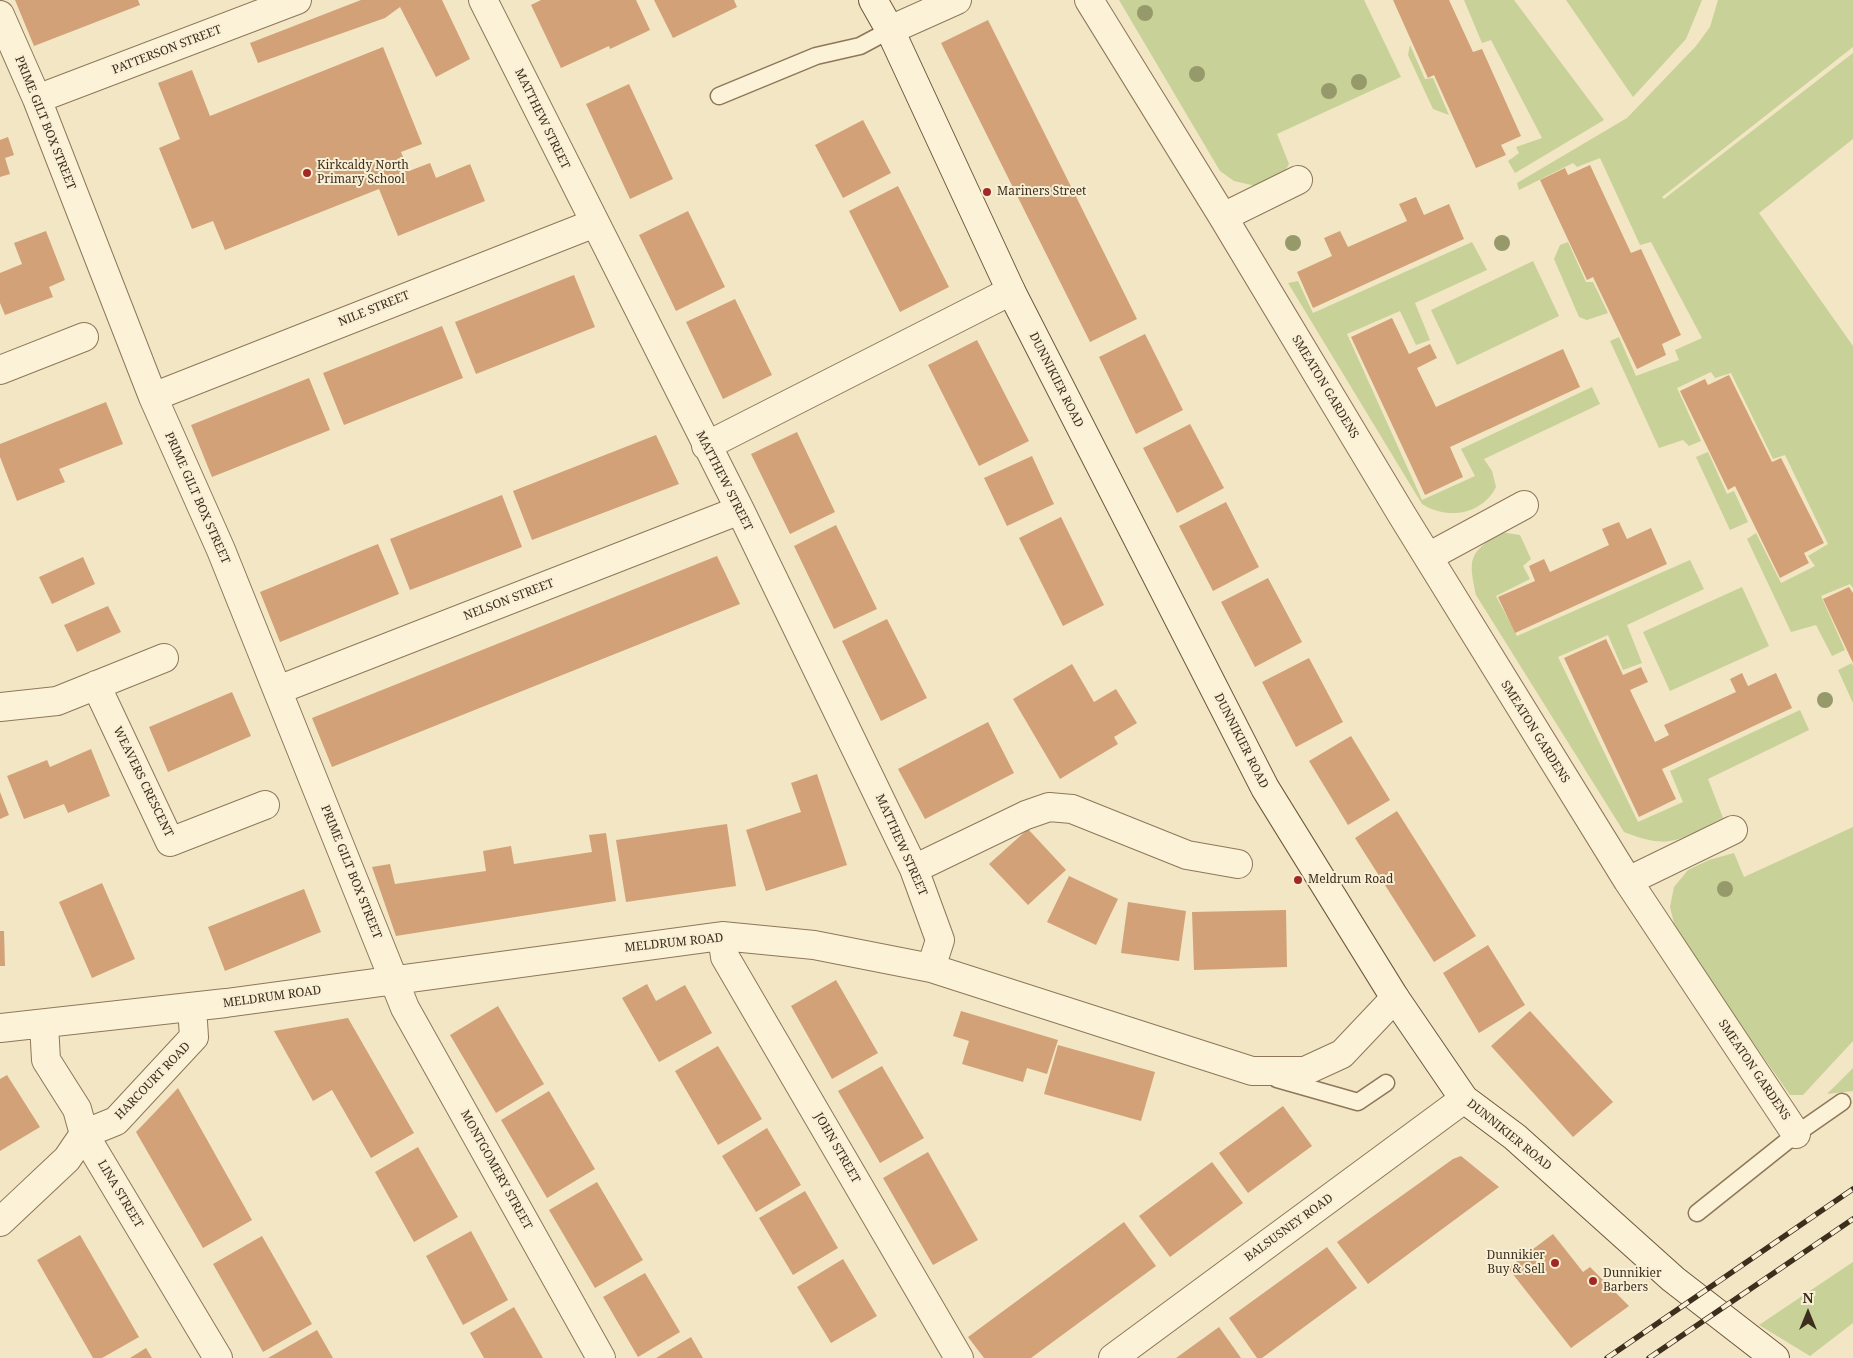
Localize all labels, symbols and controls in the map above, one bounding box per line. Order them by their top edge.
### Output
street label: PATTERSON STREET [110,22,224,78]
street label: PRIME GILT BOX STREET [12,54,78,192]
street label: MATTHEW STREET [511,66,573,172]
place label: Kirkcaldy North Primary School [317,159,409,187]
marker: Kirkcaldy North Primary School [301,167,313,179]
place label: Mariners Street [997,185,1086,199]
marker: Mariners Street [981,186,993,198]
street label: NILE STREET [336,288,412,330]
street label: DUNNIKIER ROAD [1026,330,1086,430]
street label: SMEATON GARDENS [1288,333,1362,441]
street label: MATTHEW STREET [693,429,755,533]
street label: PRIME GILT BOX STREET [161,430,233,566]
street label: NELSON STREET [462,576,556,624]
street label: SMEATON GARDENS [1498,678,1572,786]
street label: DUNNIKIER ROAD [1211,691,1271,791]
street label: WEAVERS CRESCENT [110,724,176,840]
street label: MATTHEW STREET [872,792,930,898]
street label: PRIME GILT BOX STREET [318,803,384,941]
place label: Meldrum Road [1308,873,1393,887]
marker: Meldrum Road [1292,874,1304,886]
street label: MELDRUM ROAD [624,931,724,955]
street label: MELDRUM ROAD [222,983,322,1011]
street label: SMEATON GARDENS [1715,1017,1793,1123]
street label: HARCOURT ROAD [112,1039,194,1123]
street label: DUNNIKIER ROAD [1464,1096,1554,1174]
street label: MONTGOMERY STREET [457,1108,535,1232]
street label: JOHN STREET [811,1110,863,1186]
street label: LINA STREET [94,1158,146,1230]
street label: BALSUSNEY ROAD [1242,1191,1336,1265]
place label: Dunnikier Buy & Sell [1486,1249,1545,1277]
marker: Dunnikier Buy & Sell [1549,1257,1561,1269]
place label: Dunnikier Barbers [1603,1267,1662,1295]
marker: Dunnikier Barbers [1587,1275,1599,1287]
north arrow [1783,1288,1833,1338]
text: N [1802,1288,1814,1307]

